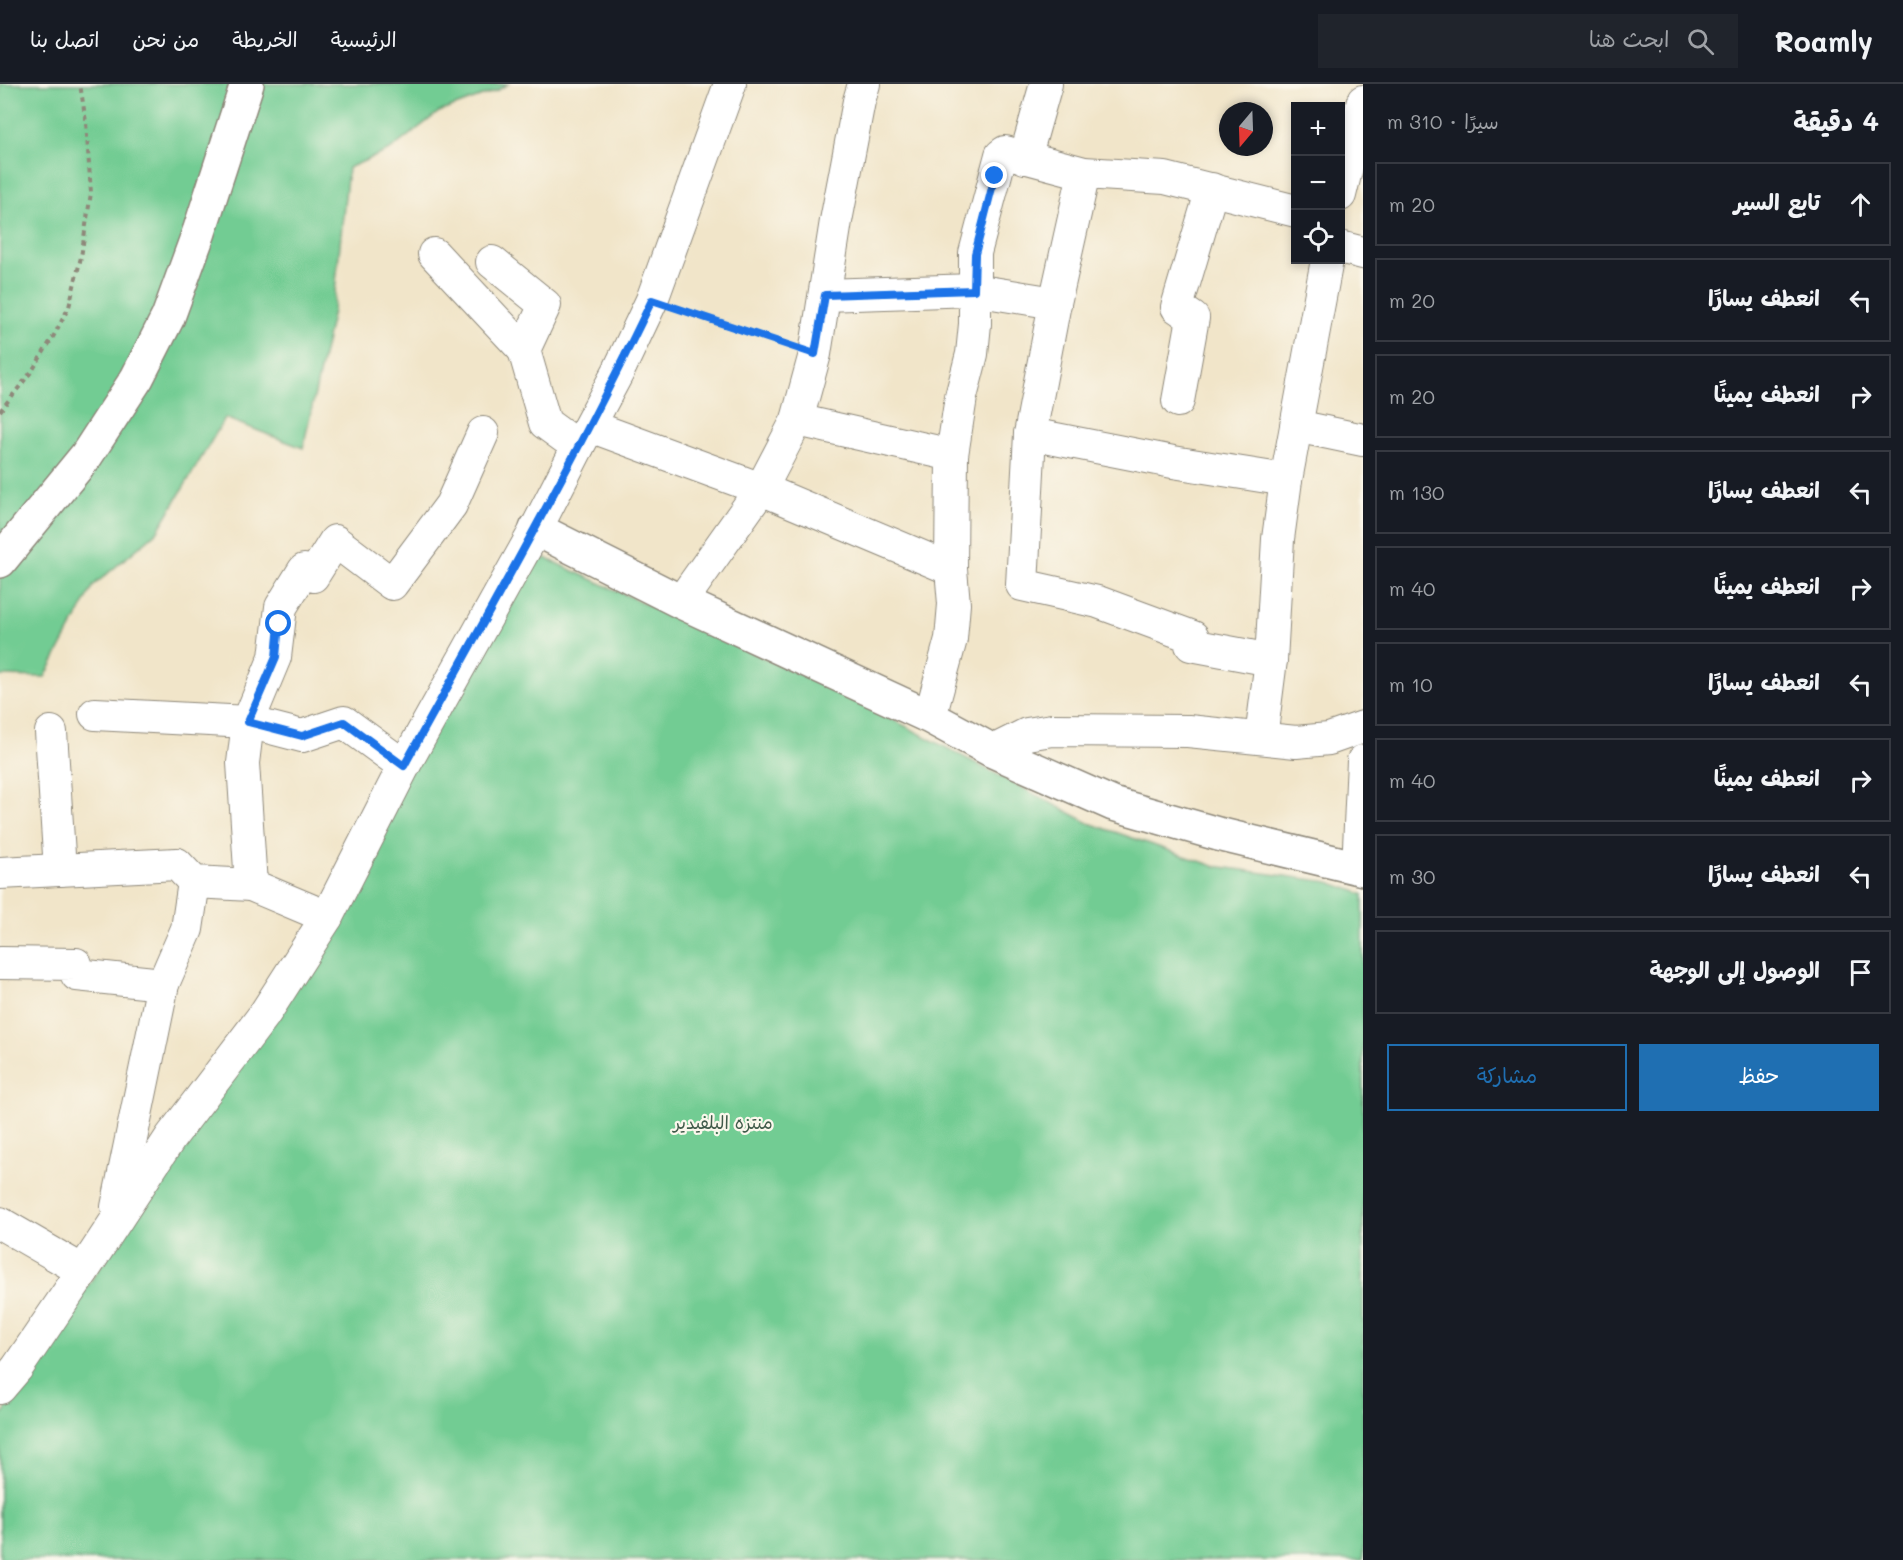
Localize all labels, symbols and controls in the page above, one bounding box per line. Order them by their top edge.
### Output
search box [1318,14,1738,68]
text: Roamly [1774,23,1873,59]
text: ابحث هنا [1589,24,1669,53]
text: اتصل بنا [30,25,100,52]
text: من نحن [133,25,199,52]
text: الخريطة [232,25,298,52]
text: الرئيسية [331,25,397,52]
icon: search [1684,25,1717,58]
north arrow [1219,102,1273,156]
map controls [1291,102,1345,264]
button: + [1291,102,1345,156]
text: 4 دقيقة [1793,104,1879,138]
text: سيرًا · 310 m [1387,108,1499,134]
button: − [1291,156,1345,210]
route end [981,162,1007,188]
text: تابع السير [1734,187,1820,216]
icon: ahead [1844,188,1877,221]
text: 20 m [1389,191,1435,217]
button: locate [1291,210,1345,264]
text: انعطف يسارًا [1708,283,1820,312]
icon: left [1844,284,1877,317]
text: 20 m [1389,287,1435,313]
text: انعطف يمينًا [1714,379,1820,408]
icon: right [1844,380,1877,413]
text: 20 m [1389,383,1435,409]
text: انعطف يسارًا [1708,475,1820,504]
icon: left [1844,476,1877,509]
text: 130 m [1389,479,1444,505]
text: انعطف يمينًا [1714,571,1820,600]
icon: right [1844,572,1877,605]
text: 40 m [1389,575,1435,601]
route start [265,610,291,636]
text: انعطف يسارًا [1708,667,1820,696]
icon: left [1844,668,1877,701]
text: 10 m [1389,671,1433,697]
text: انعطف يمينًا [1714,763,1820,792]
icon: right [1844,764,1877,797]
text: 40 m [1389,767,1435,793]
text: انعطف يسارًا [1708,859,1820,888]
icon: left [1844,860,1877,893]
text: 30 m [1389,863,1435,889]
text: الوصول إلى الوجهة [1649,955,1820,984]
icon: arrive [1844,956,1877,989]
button: مشاركة [1387,1044,1627,1111]
button: حفظ [1639,1044,1879,1111]
park label: منتزه البلفيدير [671,1110,773,1134]

